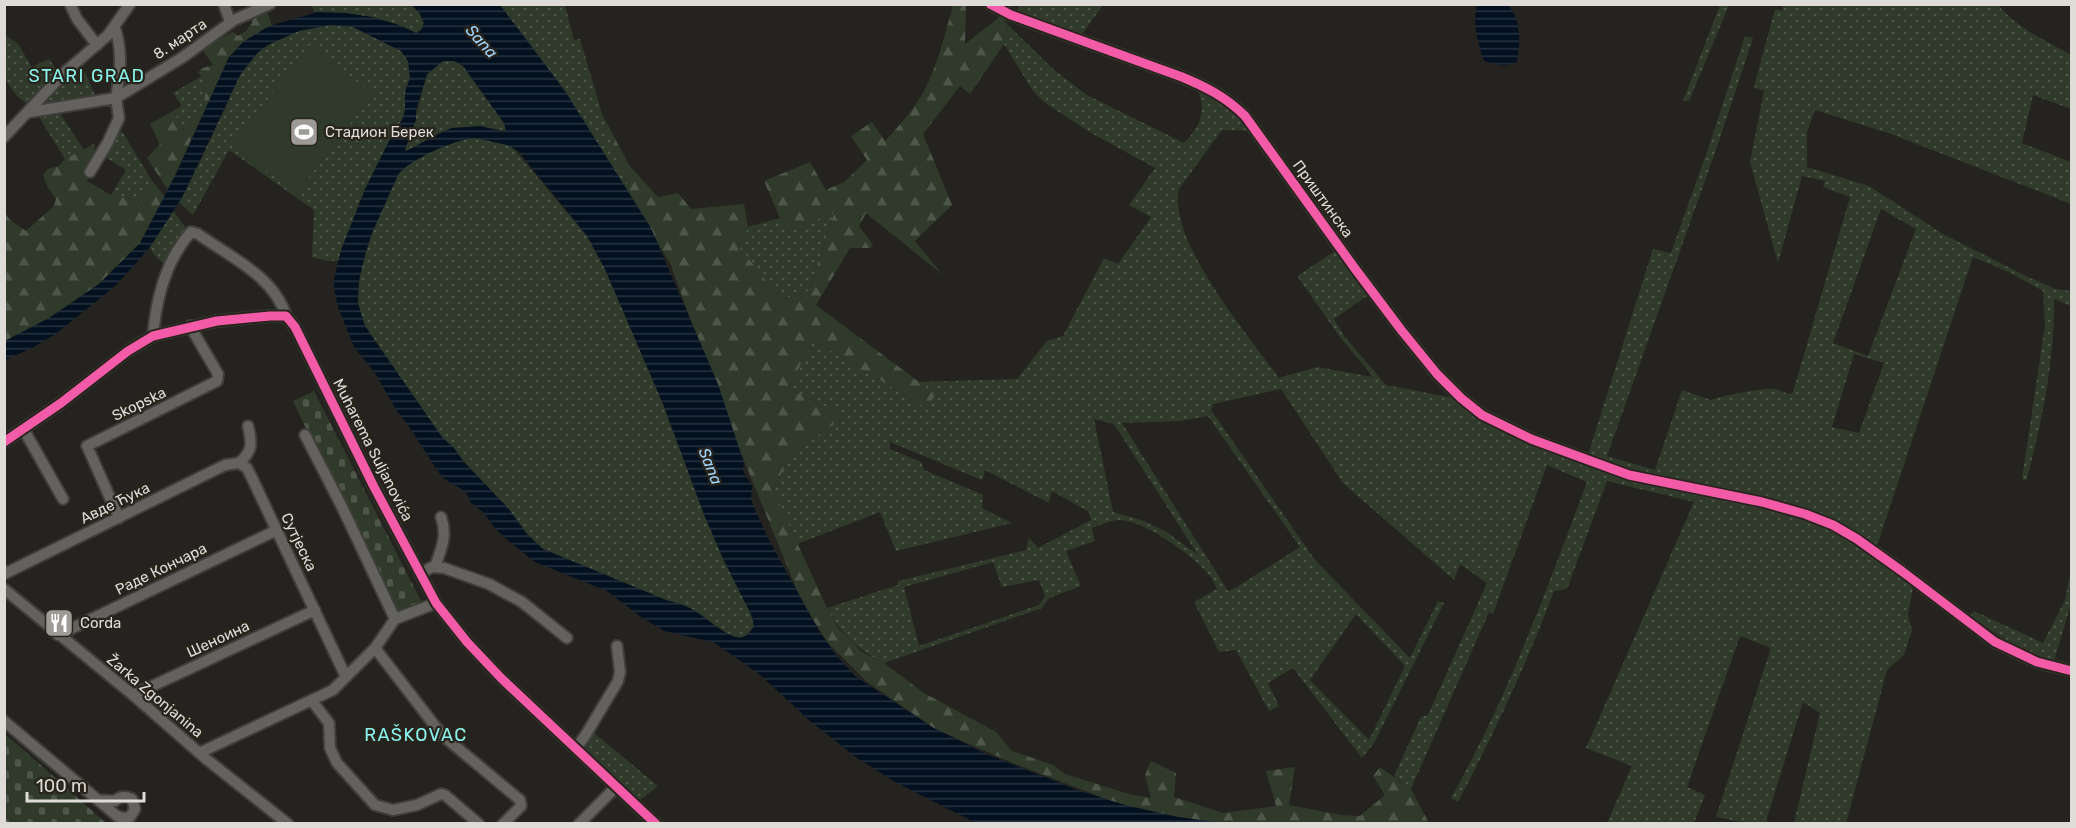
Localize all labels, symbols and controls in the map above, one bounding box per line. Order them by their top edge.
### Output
street label: 8. марта [150,15,210,63]
water label: Sana [462,21,502,62]
district label: STARI GRAD [29,65,145,87]
sports icon: Стадион Берек [288,116,320,148]
place label: Стадион Берек [325,123,434,141]
street label: Приштинска [1289,157,1357,241]
street label: Muharema Suljanovića [329,376,417,524]
street label: Skopska [109,383,169,425]
water label: Sana [695,445,727,488]
street label: Авде Ћука [77,478,153,528]
street label: Сутјеска [277,510,321,574]
street label: Раде Кончара [112,539,210,599]
restaurant icon: Corda [43,607,75,639]
place label: Corda [80,614,121,632]
street label: Шеноина [184,617,252,661]
street label: Žarka Zgonjanina [103,651,207,741]
district label: RAŠKOVAC [364,724,468,746]
scale bar [27,765,144,803]
text: 100 m [36,775,87,797]

